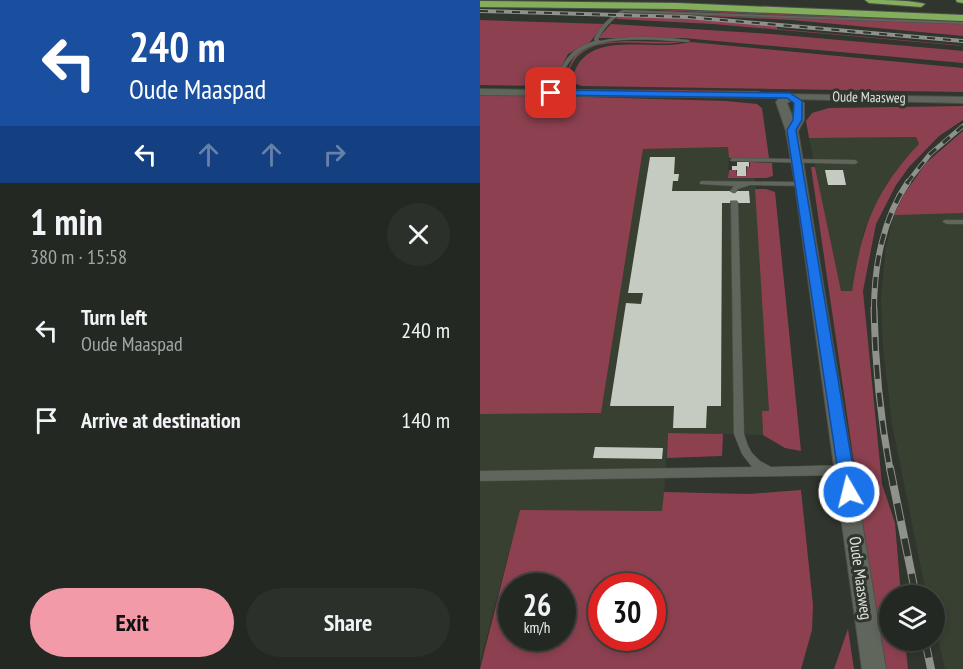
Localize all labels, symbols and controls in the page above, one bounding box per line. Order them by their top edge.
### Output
text: 240 m [129,19,226,74]
icon: left [30,24,108,102]
pin [525,67,576,118]
text: Oude Maaspad [129,72,266,106]
icon: arrive [534,76,567,109]
street label: Oude Maasweg [832,87,906,107]
icon: left [129,138,162,171]
icon: ahead [192,138,225,171]
icon: ahead [255,138,288,171]
icon: right [318,138,351,171]
text: 1 min [30,198,103,245]
button: close [387,203,450,266]
text: 380 m · 15:58 [30,244,127,270]
text: Turn left [81,303,147,331]
icon: left [30,314,63,347]
text: 240 m [401,316,450,344]
text: Oude Maaspad [81,331,183,357]
icon: arrive [30,404,63,437]
text: Arrive at destination [81,406,241,434]
text: 140 m [401,406,450,434]
position arrow [817,460,881,524]
street label: Oude Maasweg [845,535,877,621]
speed limit sign: 30 [588,573,666,651]
text: 26 [523,585,551,624]
map controls [879,585,945,651]
button: layers [879,585,945,651]
button: Exit [30,588,234,657]
button: Share [246,588,450,657]
text: km/h [524,618,550,637]

